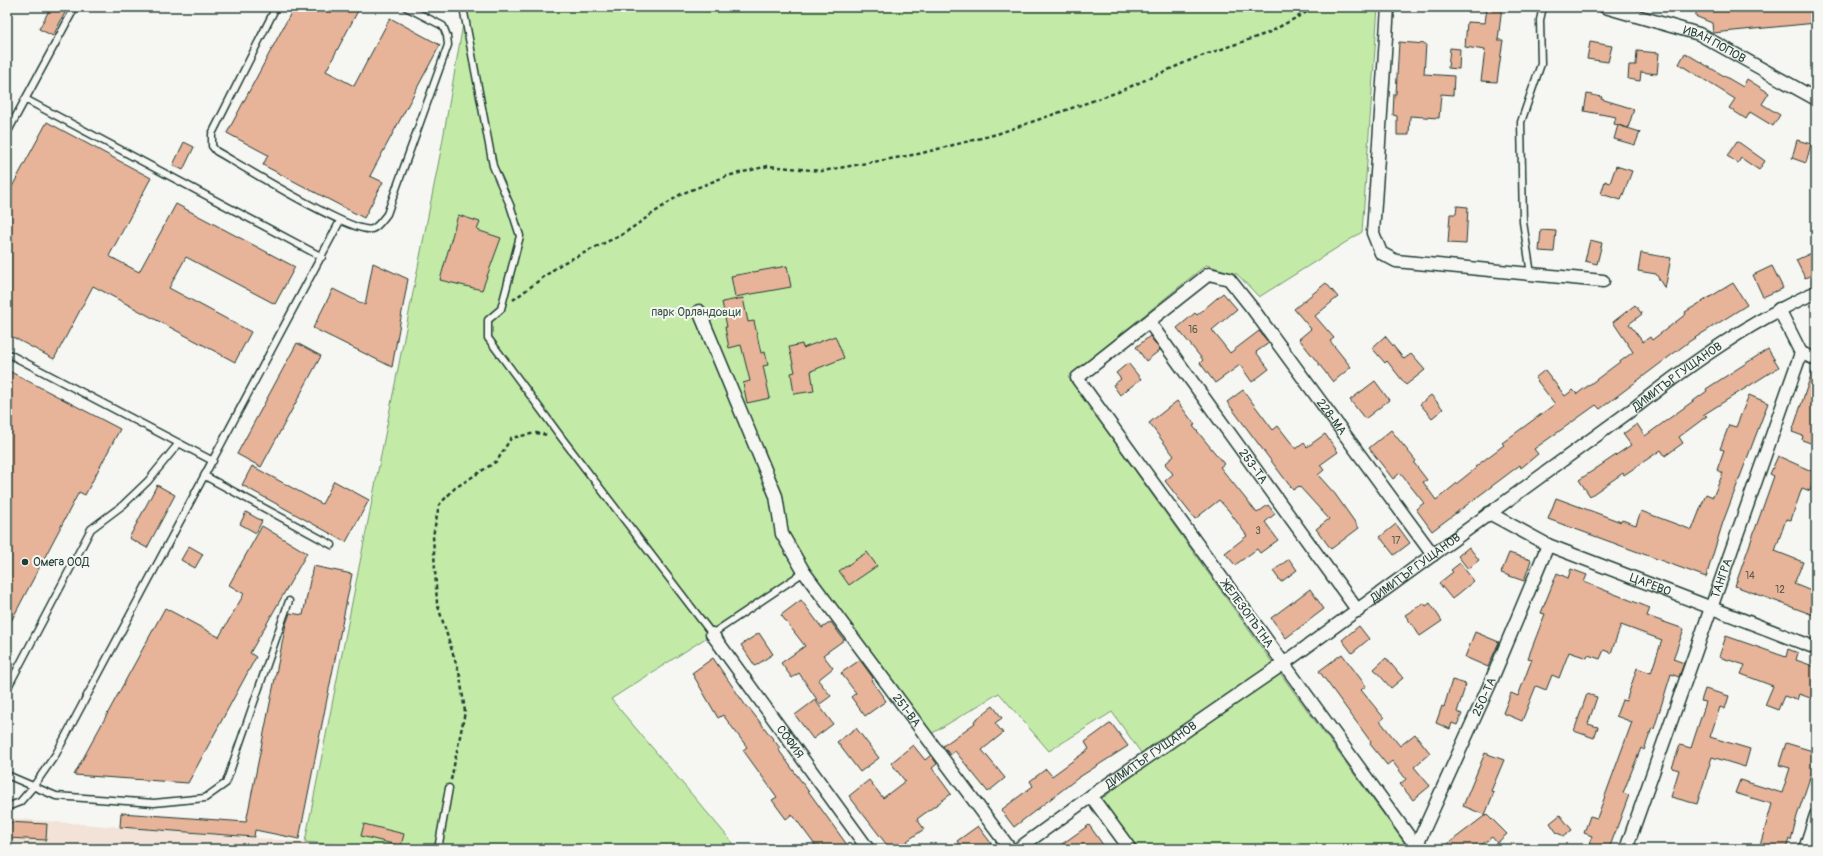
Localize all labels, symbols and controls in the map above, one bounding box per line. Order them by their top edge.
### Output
street label: ИВАН ПОПОВ [1682,22,1749,66]
park label: парк Орландовци [651,305,742,320]
house number: 16 [1188,324,1198,336]
street label: ДИМИТЪР ГУЩАНОВ [1628,339,1725,415]
street label: 228-МА [1314,396,1350,438]
street label: 253-ТА [1236,446,1271,487]
house number: 3 [1255,525,1261,537]
street label: ДИМИТЪР ГУЩАНОВ [1367,530,1464,606]
house number: 17 [1391,535,1401,547]
place label: Омега ООД [33,555,90,570]
street label: ТАНГРА [1707,556,1736,600]
marker: Омега ООД [20,557,30,567]
street label: ЦАРЕВО [1628,570,1674,599]
house number: 14 [1745,570,1755,582]
street label: ЖЕЛЕЗОПЪТНА [1216,576,1277,651]
house number: 12 [1775,584,1785,596]
street label: 250-ТА [1469,675,1499,719]
street label: 251-ВА [890,691,924,730]
street label: ДИМИТЪР ГУЩАНОВ [1101,718,1200,792]
street label: СОФИЯ [773,722,807,761]

